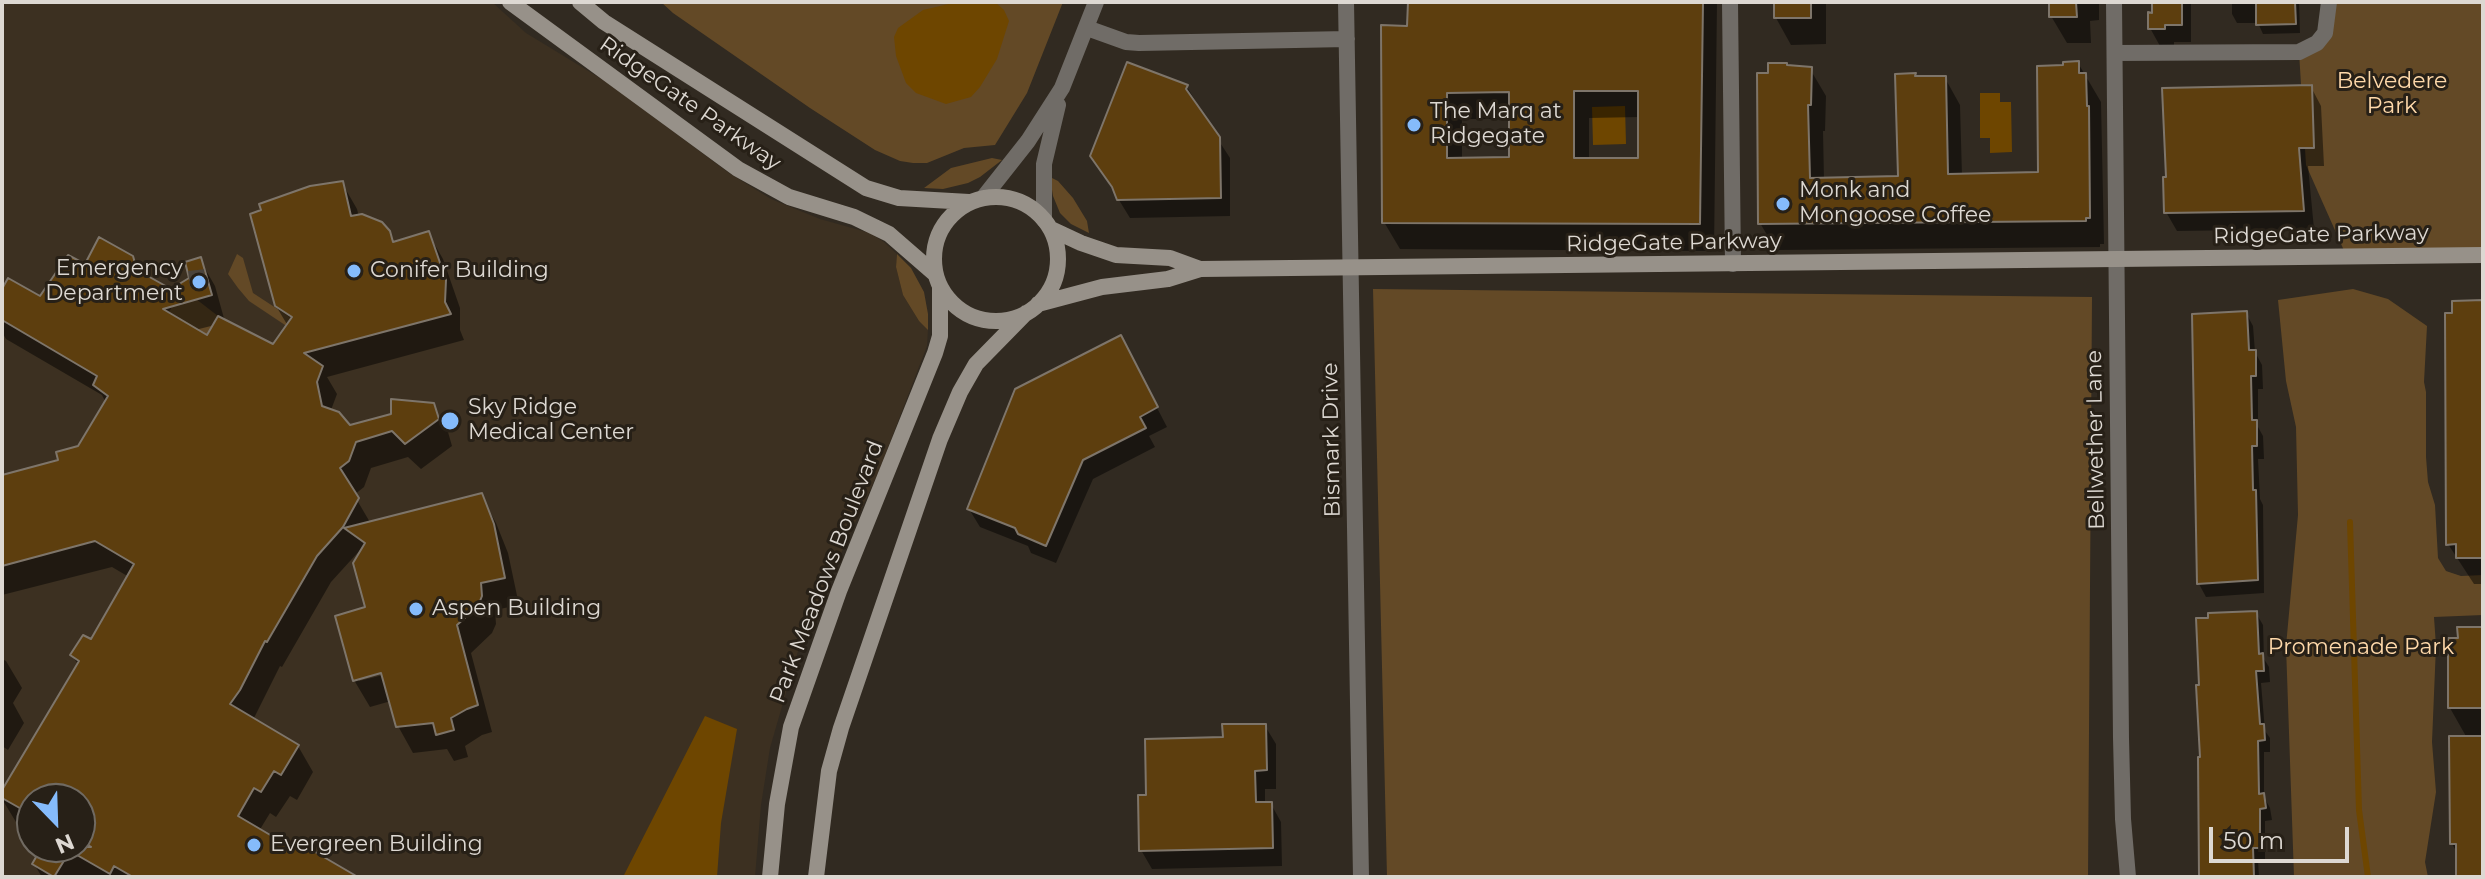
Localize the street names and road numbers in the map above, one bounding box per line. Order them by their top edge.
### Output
street label: RidgeGate Parkway [594,31,786,177]
street label: RidgeGate Parkway [2213,220,2429,250]
street label: RidgeGate Parkway [1566,228,1782,258]
street label: Bellwether Lane [2081,350,2111,530]
street label: Bismark Drive [1317,362,1347,518]
street label: Park Meadows Boulevard [765,437,889,707]

